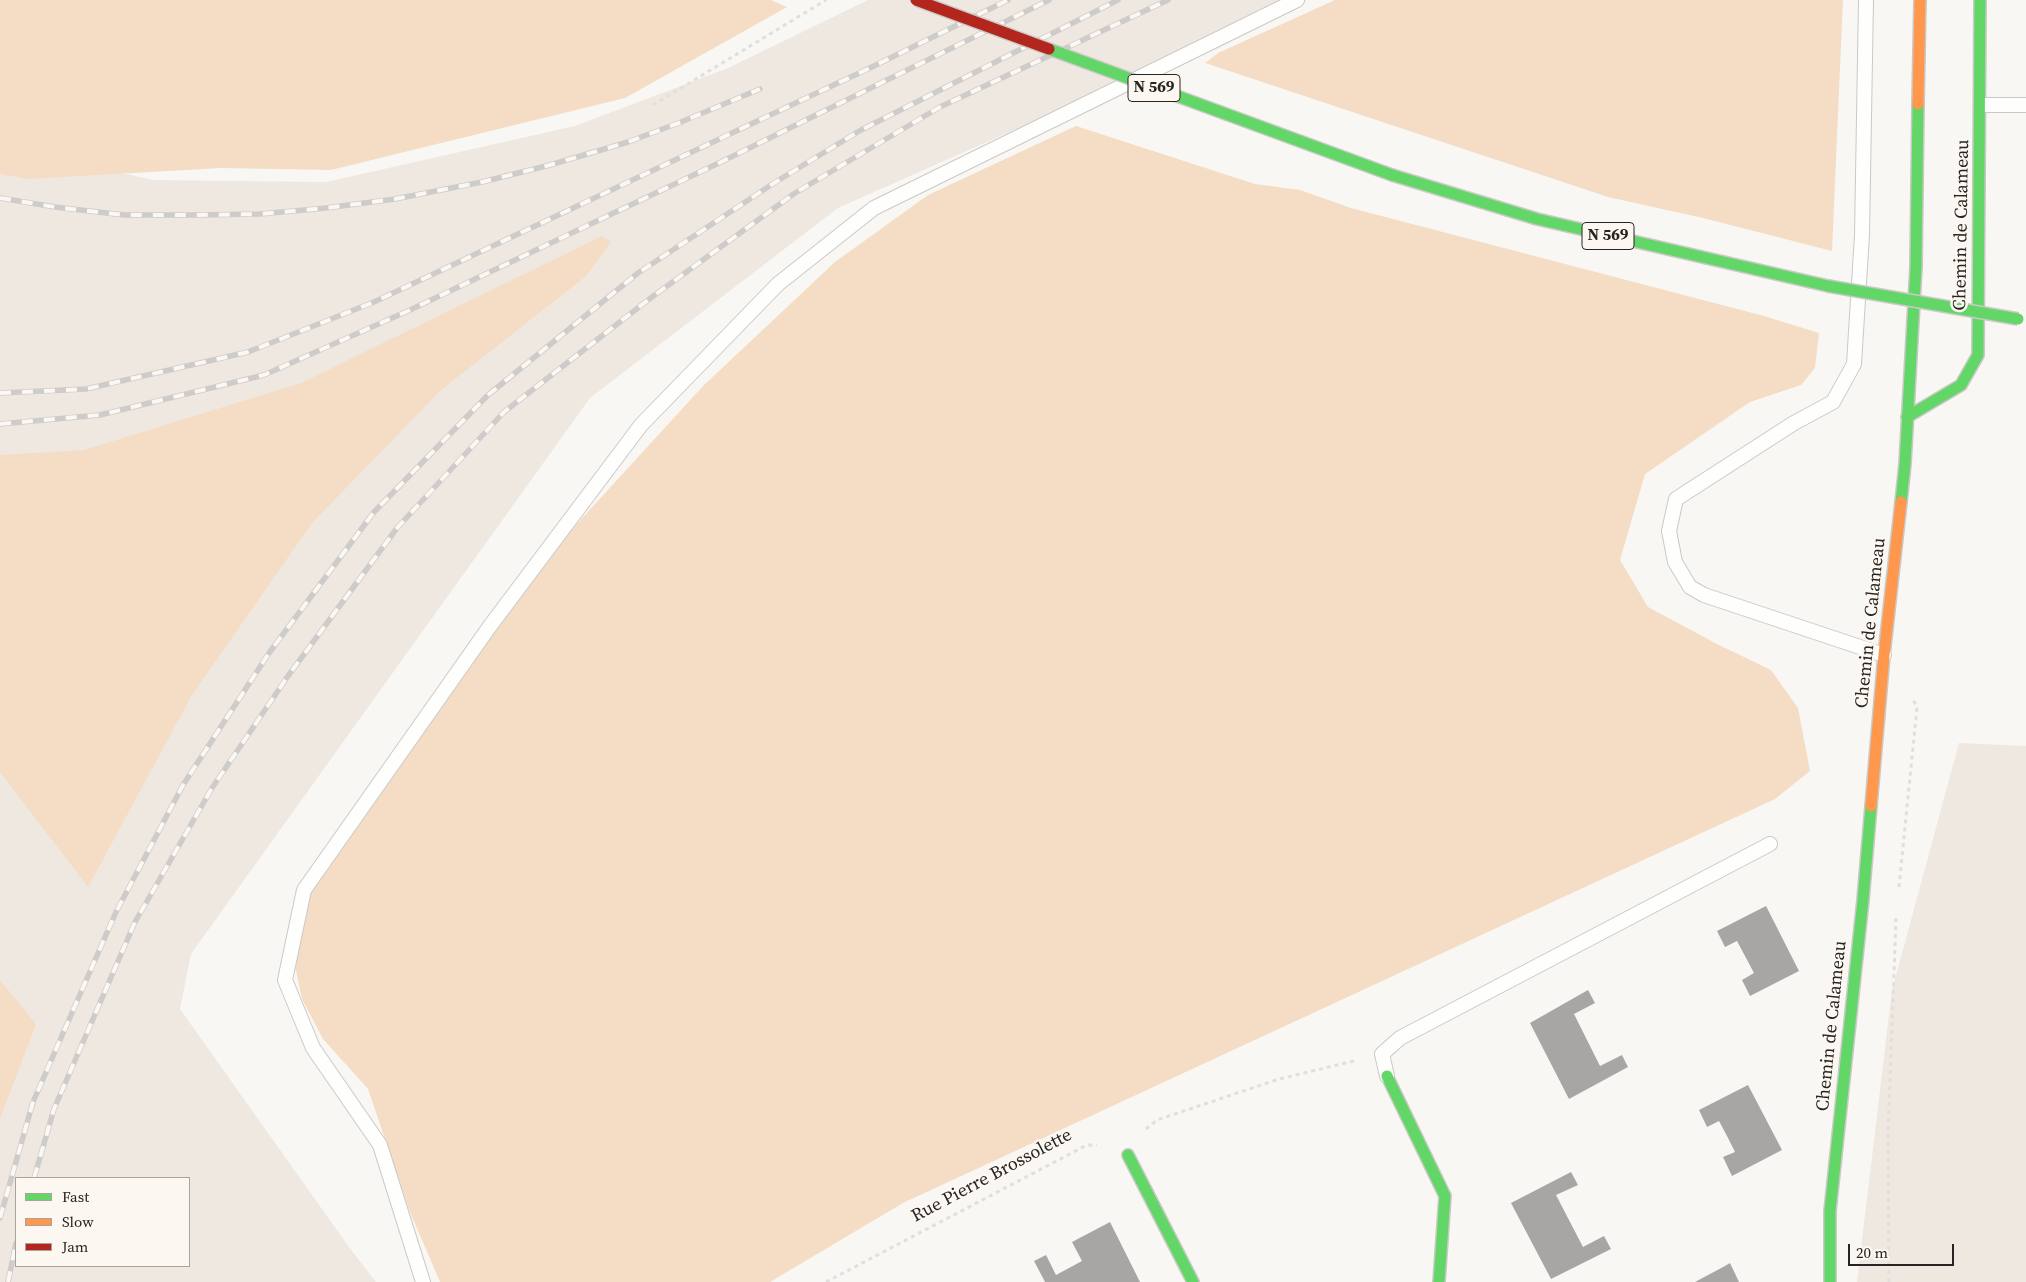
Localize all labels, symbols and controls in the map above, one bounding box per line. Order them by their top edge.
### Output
road number: N 569 [1128,75,1180,102]
street label: Chemin de Calameau [1950,139,1974,311]
road number: N 569 [1582,222,1634,250]
street label: Chemin de Calameau [1851,537,1891,709]
street label: Chemin de Calameau [1812,940,1852,1112]
street label: Rue Pierre Brossolette [908,1125,1076,1227]
legend [15,1177,190,1267]
text: Fast [62,1186,89,1207]
text: Slow [62,1211,94,1232]
scale bar [1851,1234,1957,1266]
text: Jam [62,1236,88,1257]
text: 20 m [1856,1242,1888,1263]

